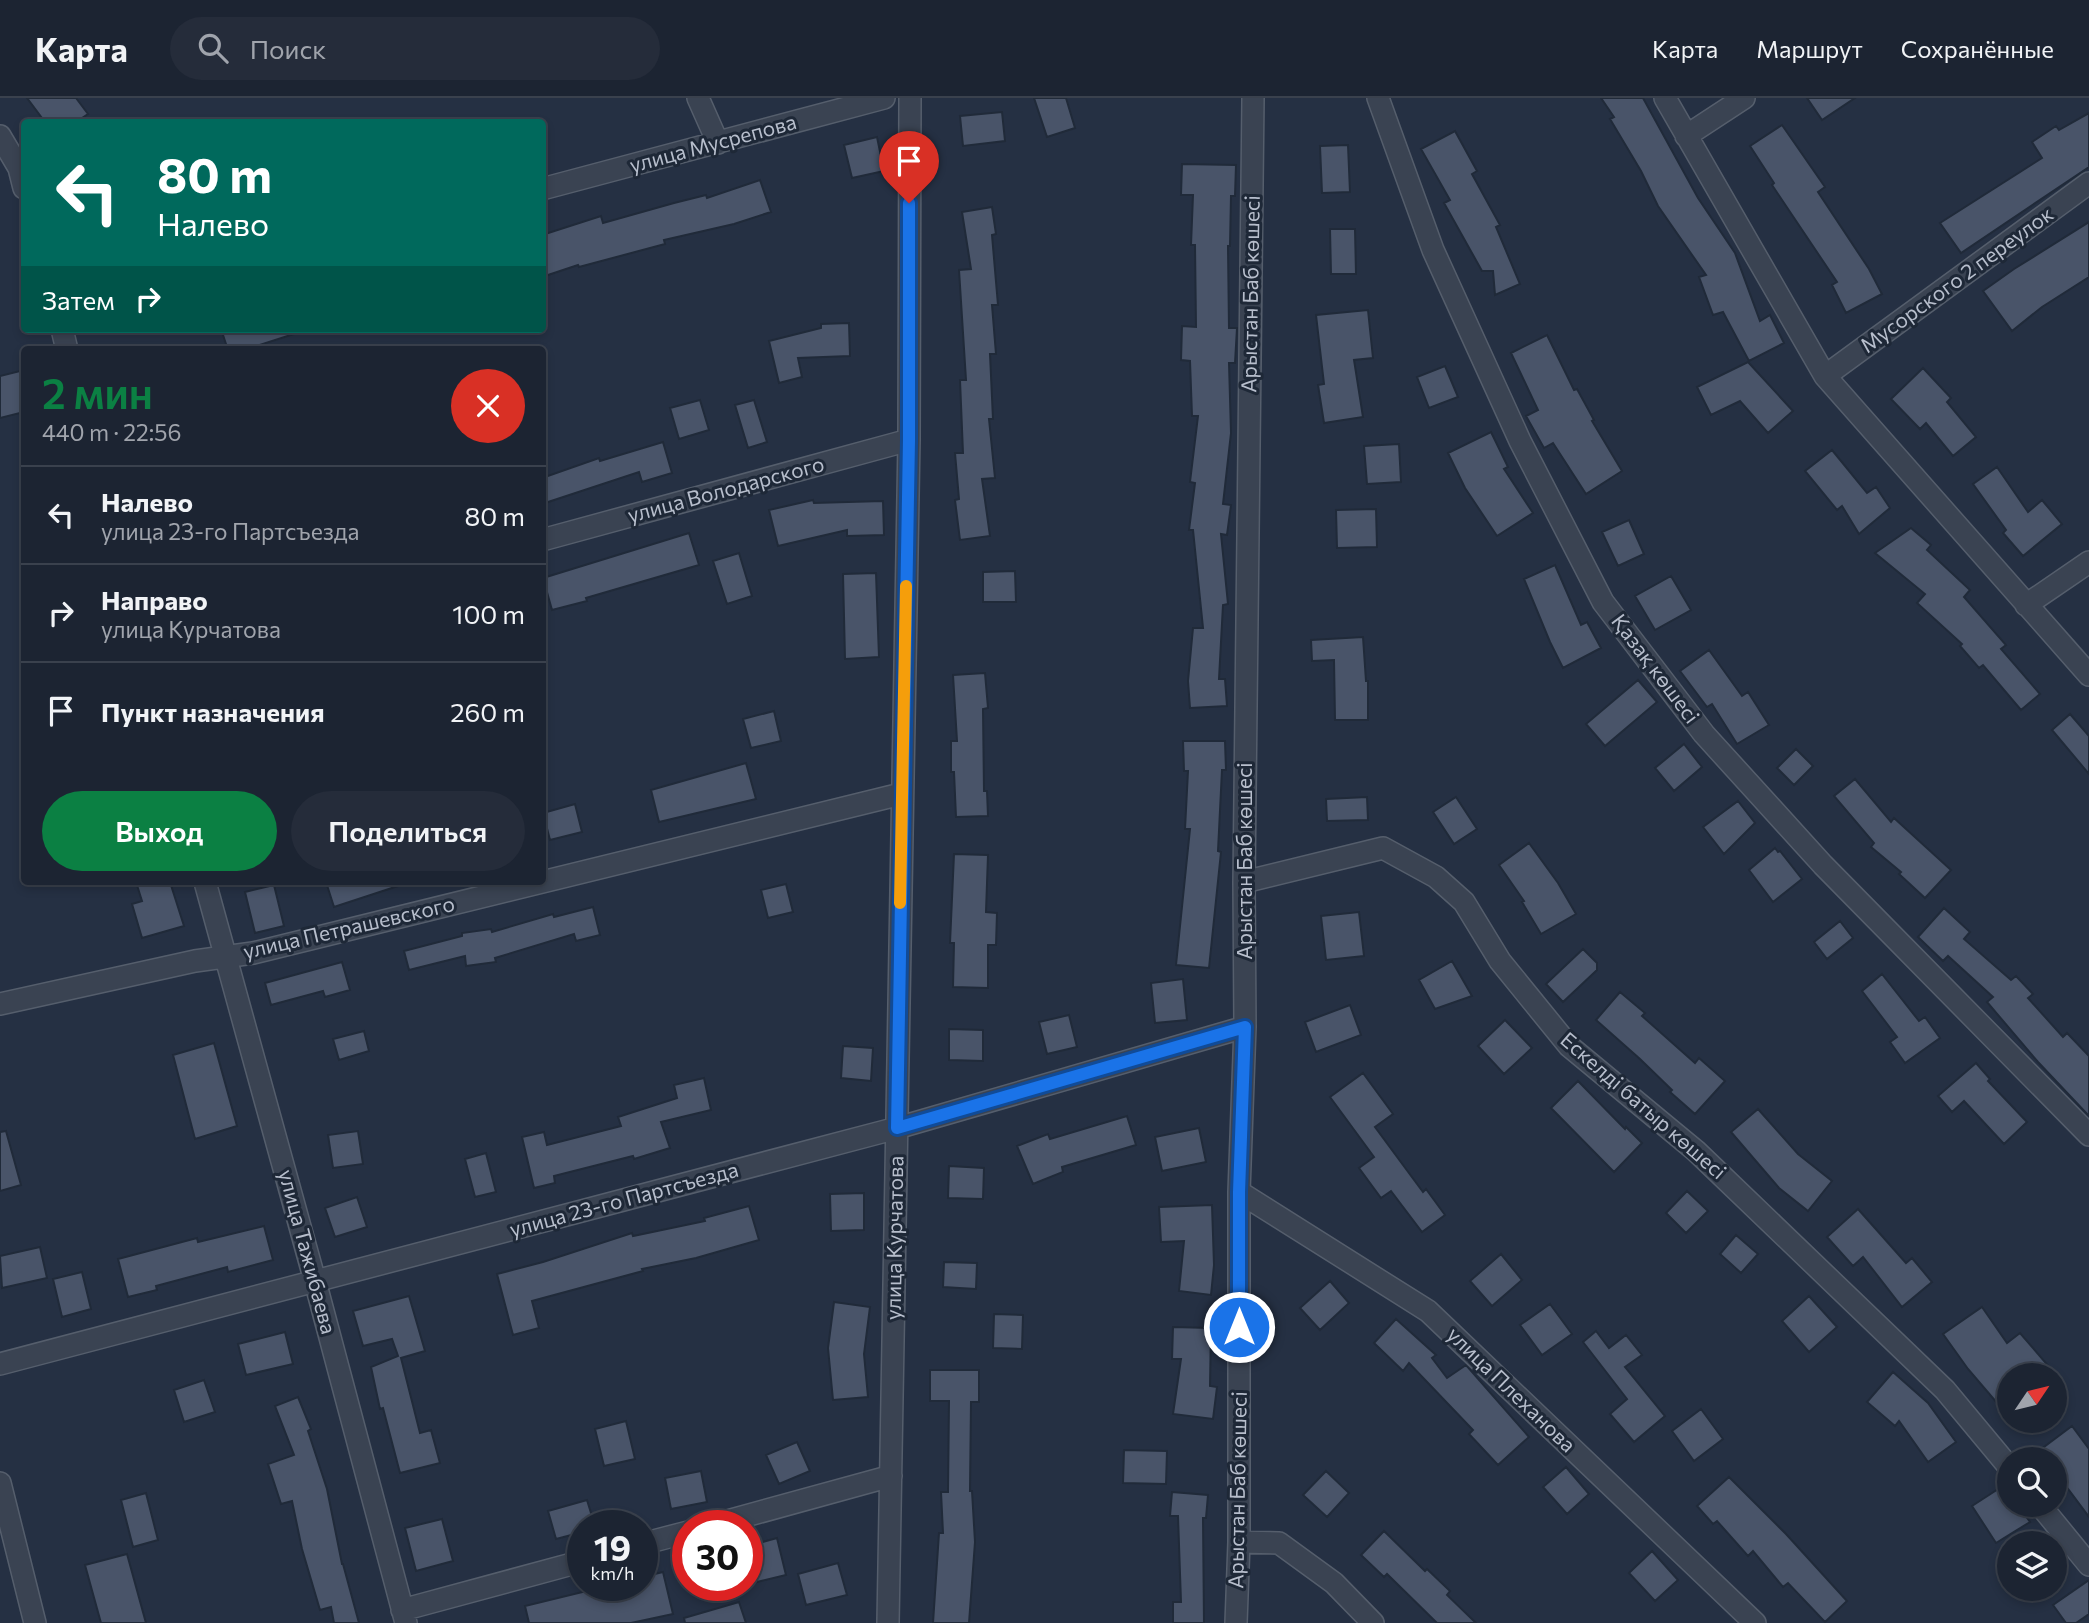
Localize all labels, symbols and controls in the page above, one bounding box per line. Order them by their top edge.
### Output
search box [170,17,660,80]
text: Карта [35,28,128,69]
icon: search [194,29,232,67]
text: Поиск [250,33,326,64]
text: Карта [1652,34,1718,63]
text: Маршрут [1756,34,1863,63]
text: Сохранённые [1901,34,2054,63]
street label: улица Мусрепова [626,108,799,177]
pin [879,131,939,203]
icon: arrive [890,142,928,180]
text: 80 m [157,143,272,203]
icon: left [42,147,133,238]
street label: Арыстан Баб көшесі [1235,195,1264,393]
street label: Мусорского 2 переулок [1855,200,2057,357]
text: Налево [157,203,269,243]
icon: right [129,280,167,318]
text: Затем [42,284,115,315]
text: 2 мин [42,366,153,418]
button: close [451,369,525,443]
text: 440 m · 22:56 [42,418,181,446]
street label: улица Володарского [624,450,827,527]
text: Налево [101,486,193,517]
icon: left [42,496,80,534]
text: 80 m [465,500,525,531]
text: улица 23-го Партсъезда [101,517,359,545]
text: Направо [101,584,208,615]
icon: right [42,594,80,632]
text: 100 m [452,598,525,629]
street label: Қазақ көшесі [1607,609,1705,728]
text: улица Курчатова [101,615,281,643]
icon: arrive [42,692,80,730]
text: Пункт назначения [101,696,325,727]
text: 260 m [450,696,525,727]
street label: Арыстан Баб көшесі [1231,762,1256,960]
button: Выход [42,791,277,871]
button: Поделиться [291,791,525,871]
street label: улица Петрашевского [241,890,457,963]
street label: Ескелді батыр көшесі [1556,1026,1732,1184]
street label: улица 23-го Партсъезда [506,1156,741,1241]
street label: улица Курчатова [880,1156,907,1320]
street label: улица Тажибаева [274,1167,342,1337]
position arrow [1202,1290,1276,1364]
street label: улица Плеханова [1443,1321,1581,1457]
north arrow [1997,1363,2067,1433]
map controls [1997,1363,2067,1601]
street label: Арыстан Баб көшесі [1222,1391,1251,1589]
button: search [1997,1447,2067,1517]
speed limit sign: 30 [672,1510,763,1601]
text: 19 [594,1525,631,1568]
button: layers [1997,1531,2067,1601]
text: km/h [591,1562,634,1584]

